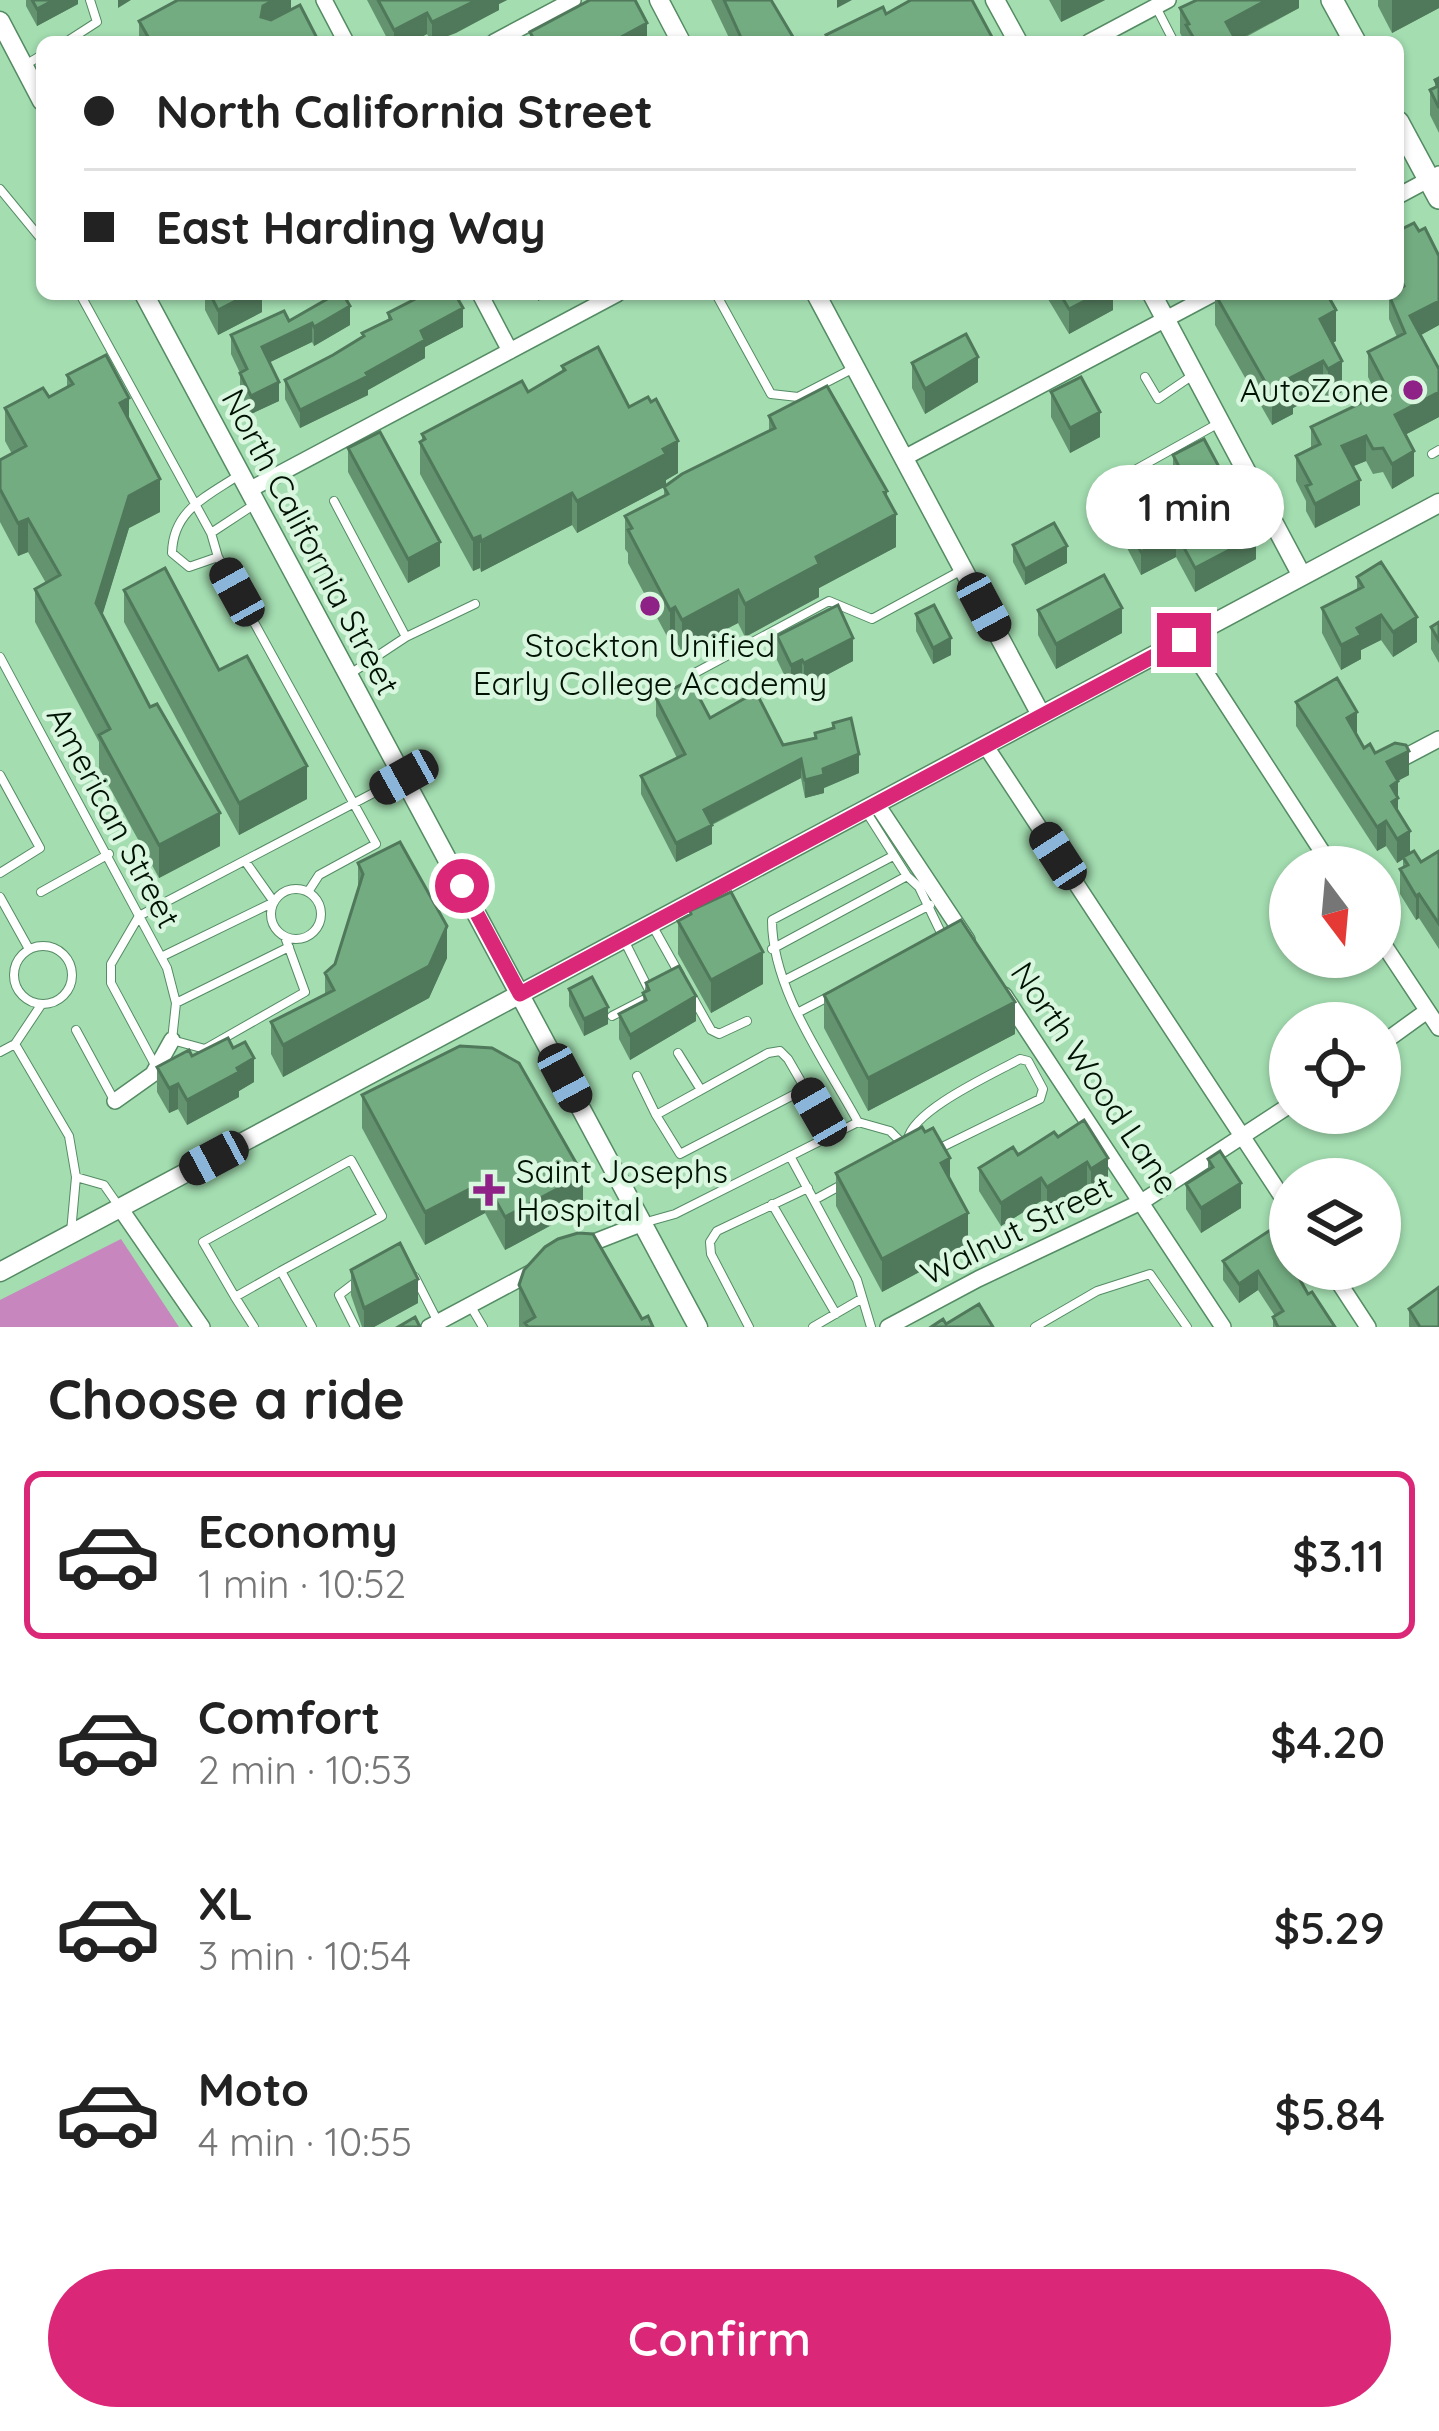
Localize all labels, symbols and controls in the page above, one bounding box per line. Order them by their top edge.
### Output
text: North California Street [156,83,653,139]
text: East Harding Way [156,199,546,255]
place label: AutoZone [1240,369,1389,410]
marker: AutoZone [1400,377,1426,403]
street label: North California Street [213,382,409,702]
callout: 1 min [1085,466,1283,550]
text: 1 min [1138,482,1232,531]
car [204,552,270,632]
car [951,567,1017,647]
marker: Stockton Unified Early College Academy [637,593,663,619]
route end [1157,613,1211,667]
place label: Stockton Unified Early College Academy [473,624,827,703]
street label: American Street [39,699,190,935]
car [364,744,444,810]
car [1023,816,1093,896]
north arrow [1269,846,1401,978]
map controls [1269,846,1401,1290]
route start [435,859,489,913]
street label: North Wood Lane [1003,954,1188,1202]
button: locate [1269,1002,1401,1134]
car [532,1038,598,1118]
car [785,1072,853,1152]
car [174,1125,254,1191]
place label: Saint Josephs Hospital [516,1150,728,1229]
button: layers [1269,1158,1401,1290]
street label: Walnut Street [914,1166,1118,1293]
marker: Saint Josephs Hospital [473,1174,505,1206]
text: Choose a ride [48,1365,405,1433]
icon: car [54,1501,162,1609]
text: Economy [198,1503,398,1559]
text: $3.11 [1292,1527,1385,1583]
text: 1 min · 10:52 [198,1559,406,1608]
icon: car [54,1687,162,1795]
text: Comfort [198,1689,380,1745]
text: $4.20 [1270,1713,1385,1769]
text: 2 min · 10:53 [198,1745,412,1794]
icon: car [54,1873,162,1981]
text: XL [198,1875,253,1931]
text: $5.29 [1274,1899,1385,1955]
text: 3 min · 10:54 [198,1931,411,1980]
icon: car [54,2059,162,2167]
text: Moto [198,2061,309,2117]
text: $5.84 [1275,2085,1385,2141]
text: 4 min · 10:55 [198,2117,412,2166]
button: Confirm [48,2269,1391,2407]

